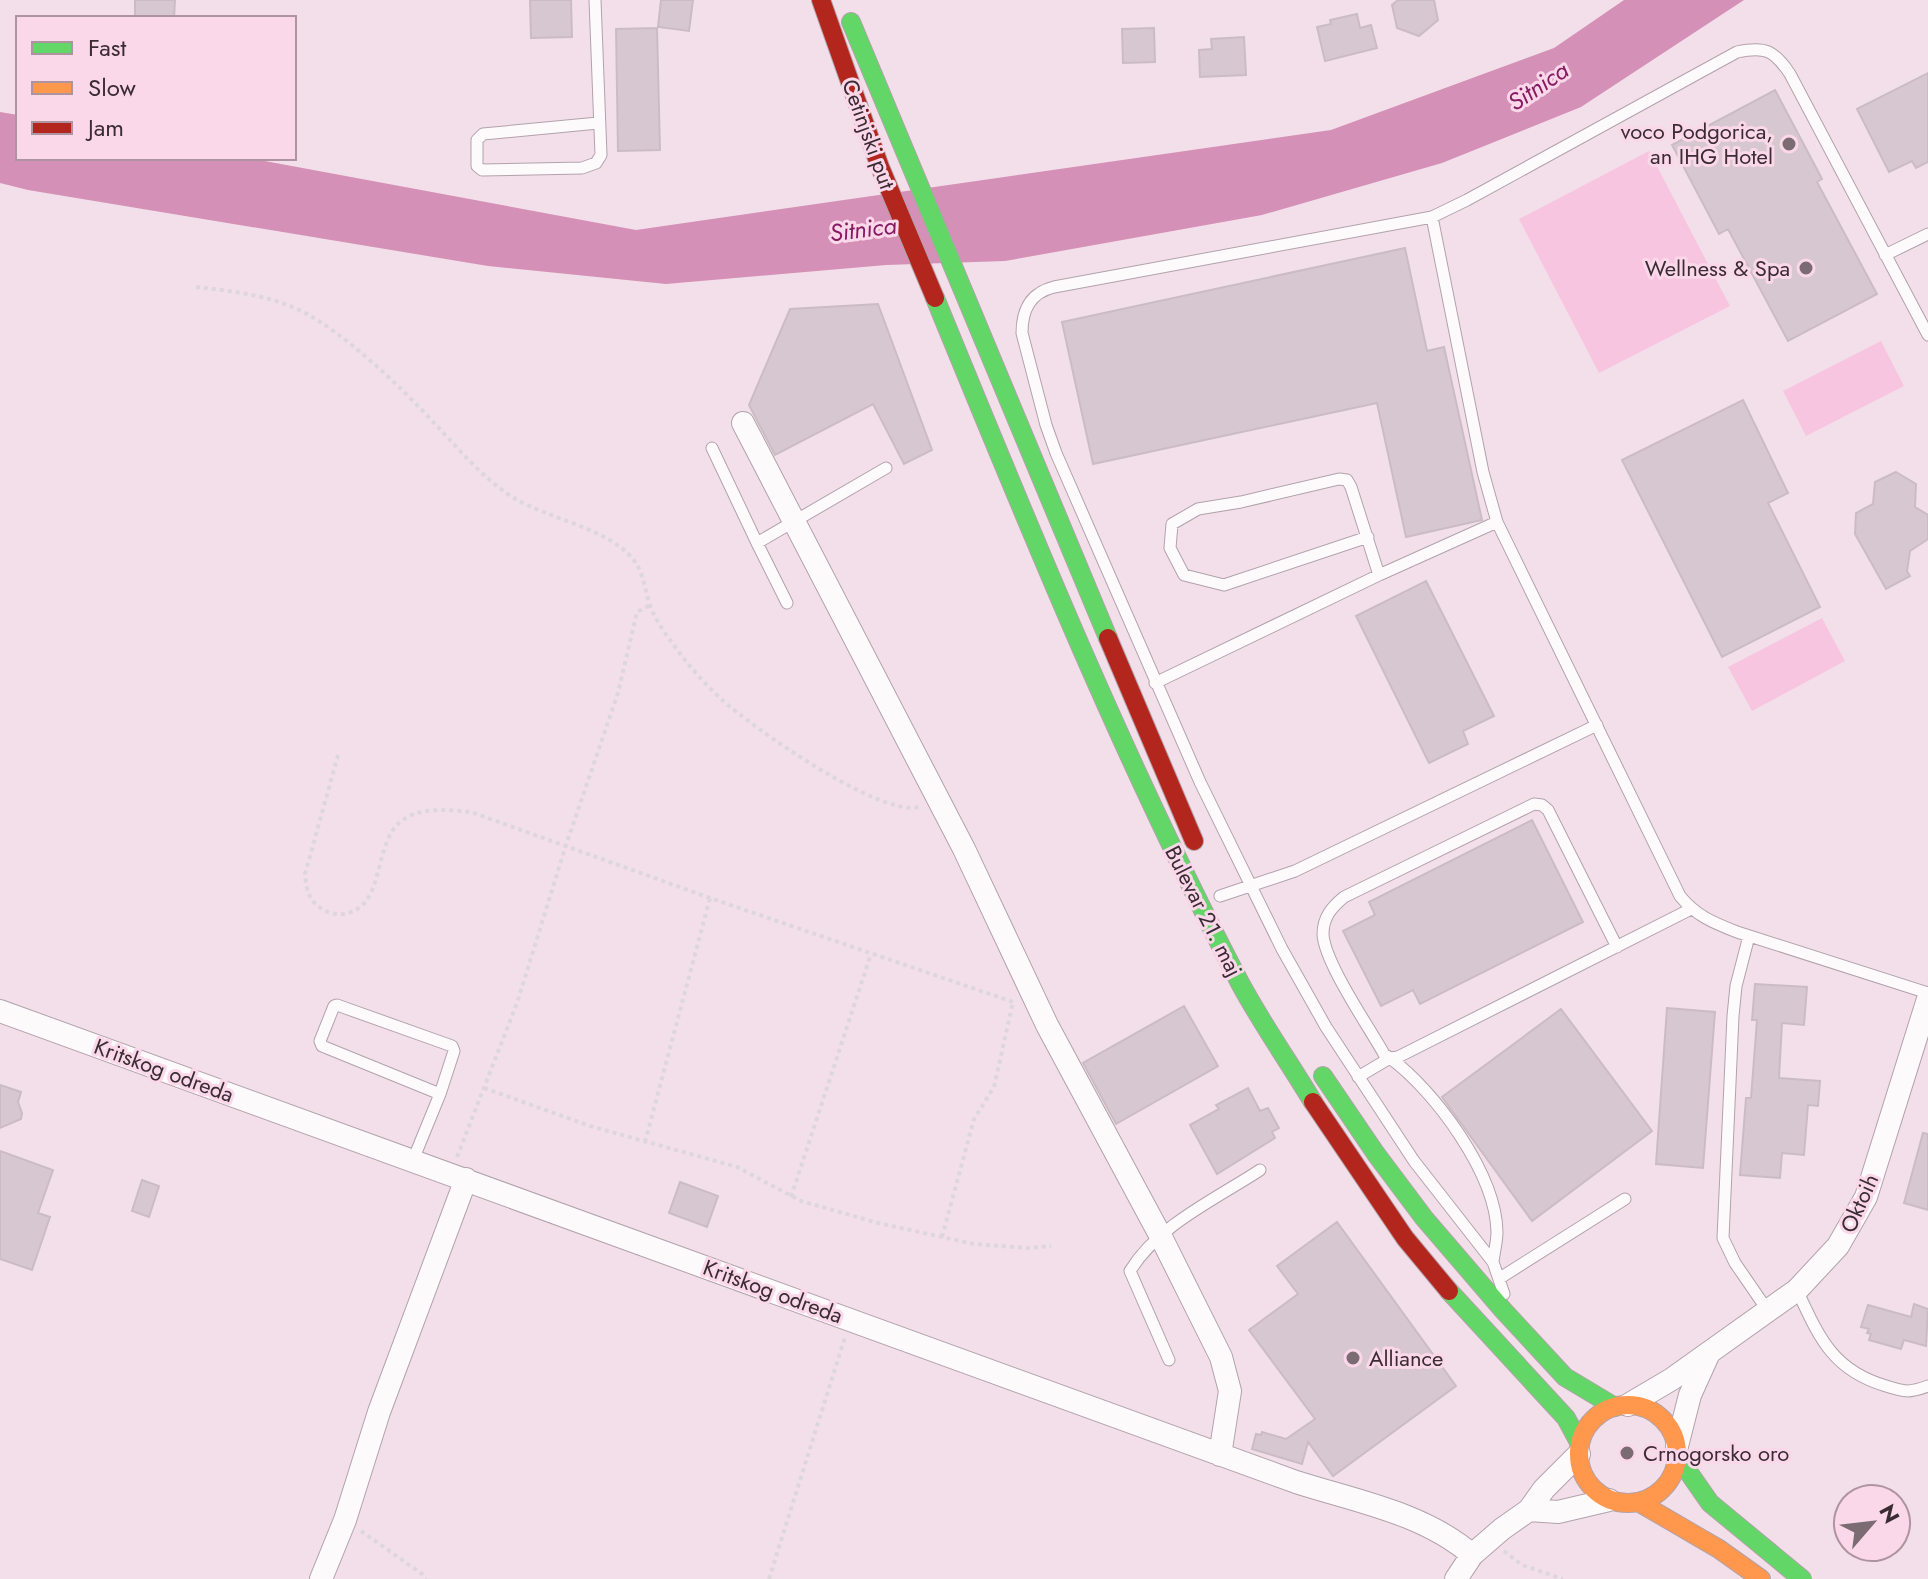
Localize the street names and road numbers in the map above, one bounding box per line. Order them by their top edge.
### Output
street label: Cetinjski put [834,75,904,194]
street label: Bulevar 21. maj [1157,840,1251,982]
street label: Kritskog odreda [90,1030,238,1110]
street label: Oktoih [1832,1168,1886,1238]
street label: Kritskog odreda [699,1251,847,1331]

